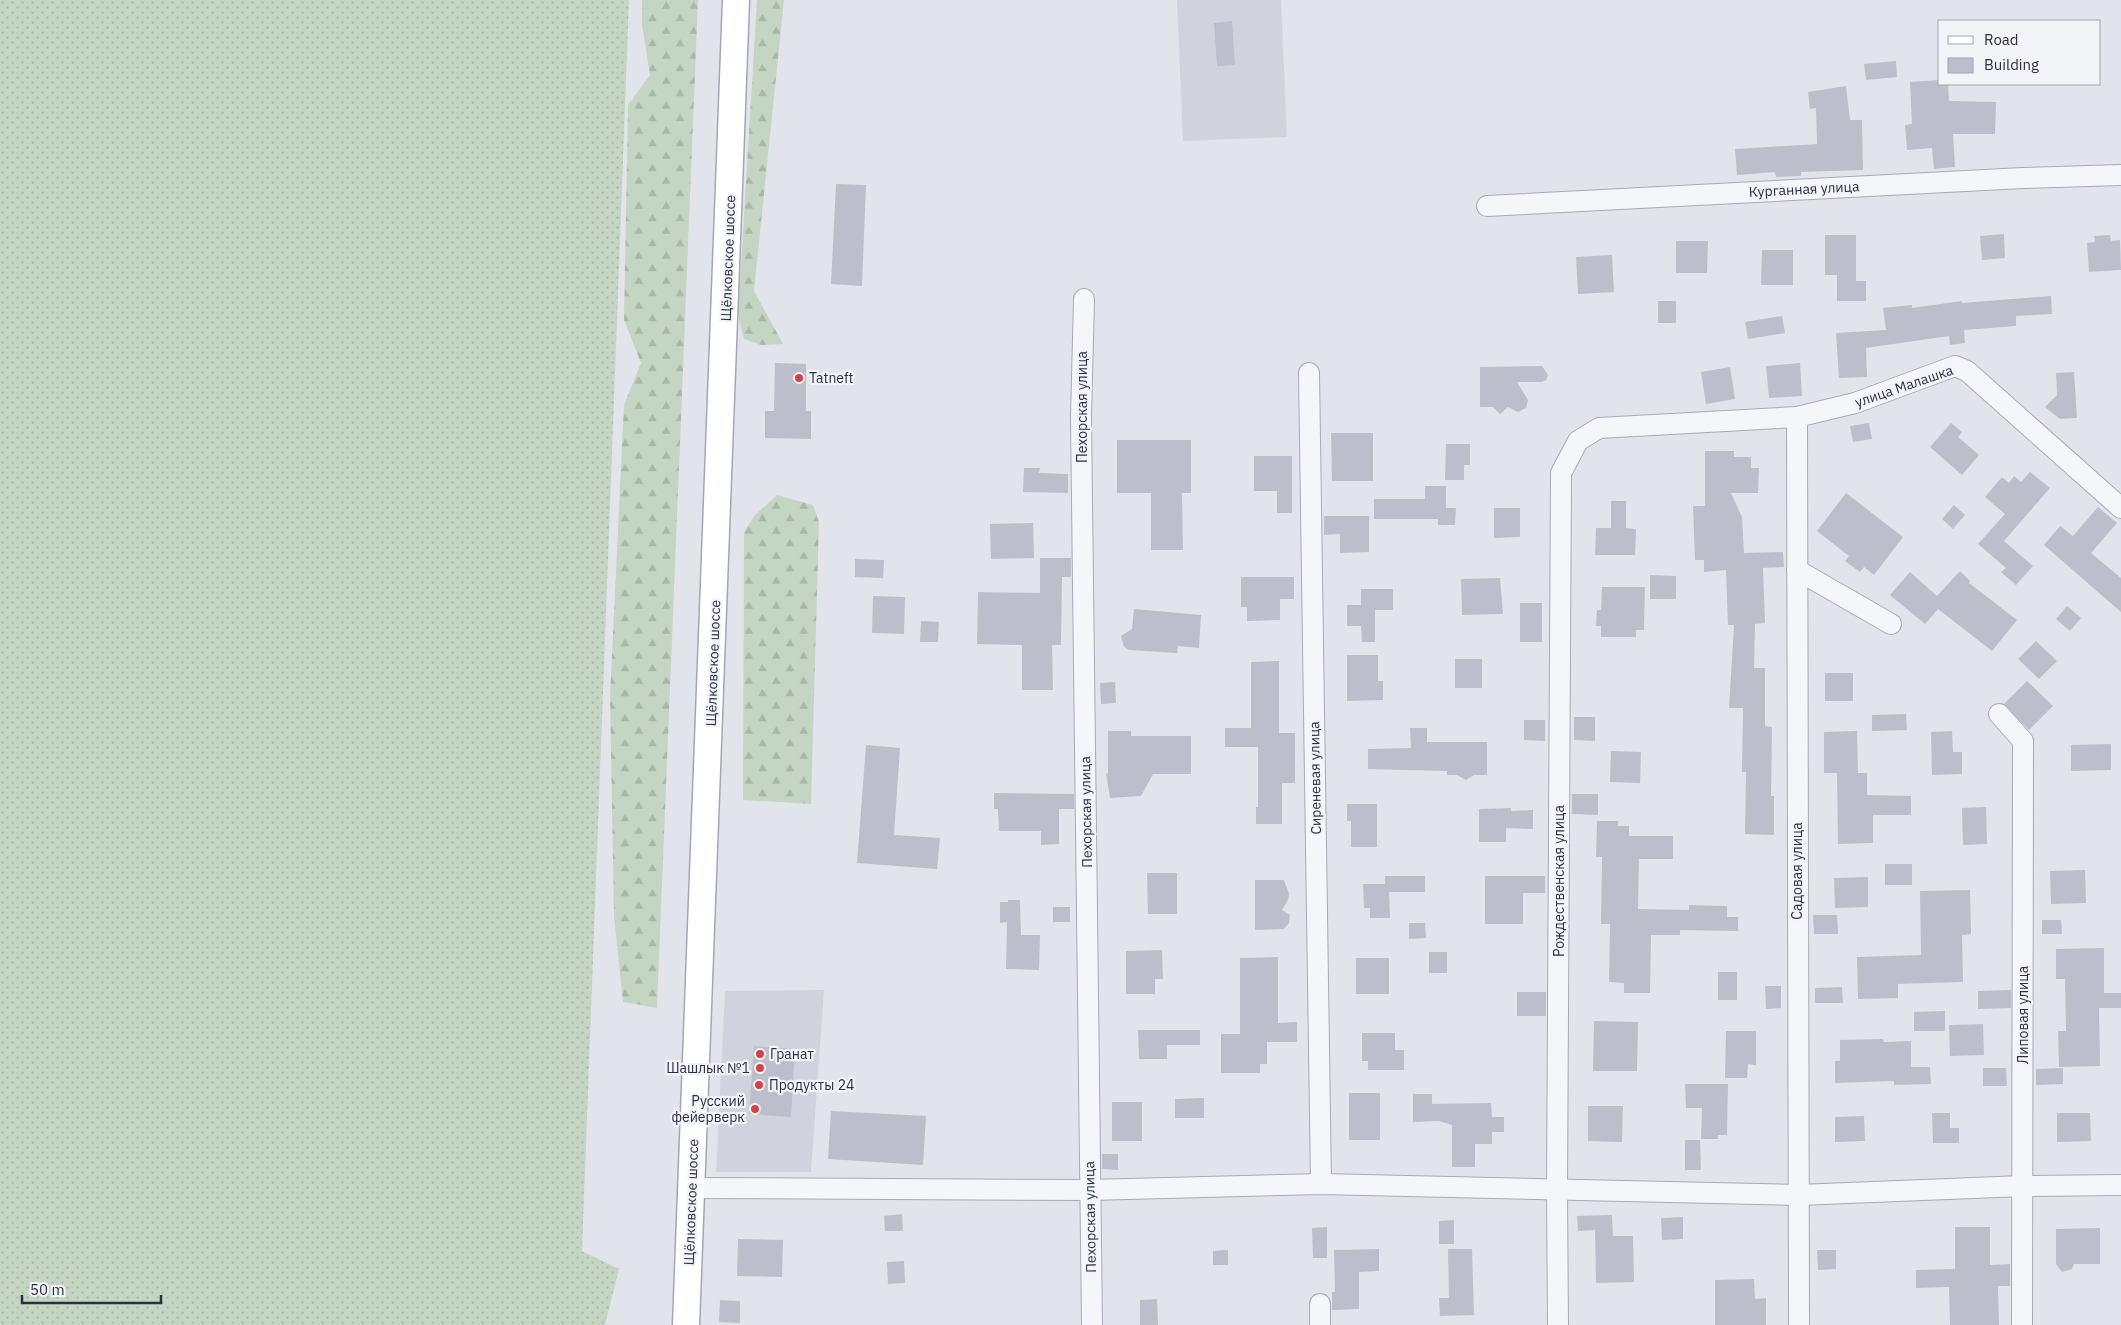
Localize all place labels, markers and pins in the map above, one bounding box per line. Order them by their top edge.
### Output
place label: Tatneft [809,369,854,387]
marker: Tatneft [793,372,805,384]
place label: Гранат [770,1045,814,1063]
marker: Гранат [754,1048,766,1060]
place label: Шашлык №1 [666,1059,750,1077]
marker: Шашлык №1 [754,1062,766,1074]
place label: Продукты 24 [769,1076,854,1094]
marker: Продукты 24 [753,1079,765,1091]
place label: Русский фейерверк [671,1092,745,1126]
marker: Русский фейерверк [749,1103,761,1115]

